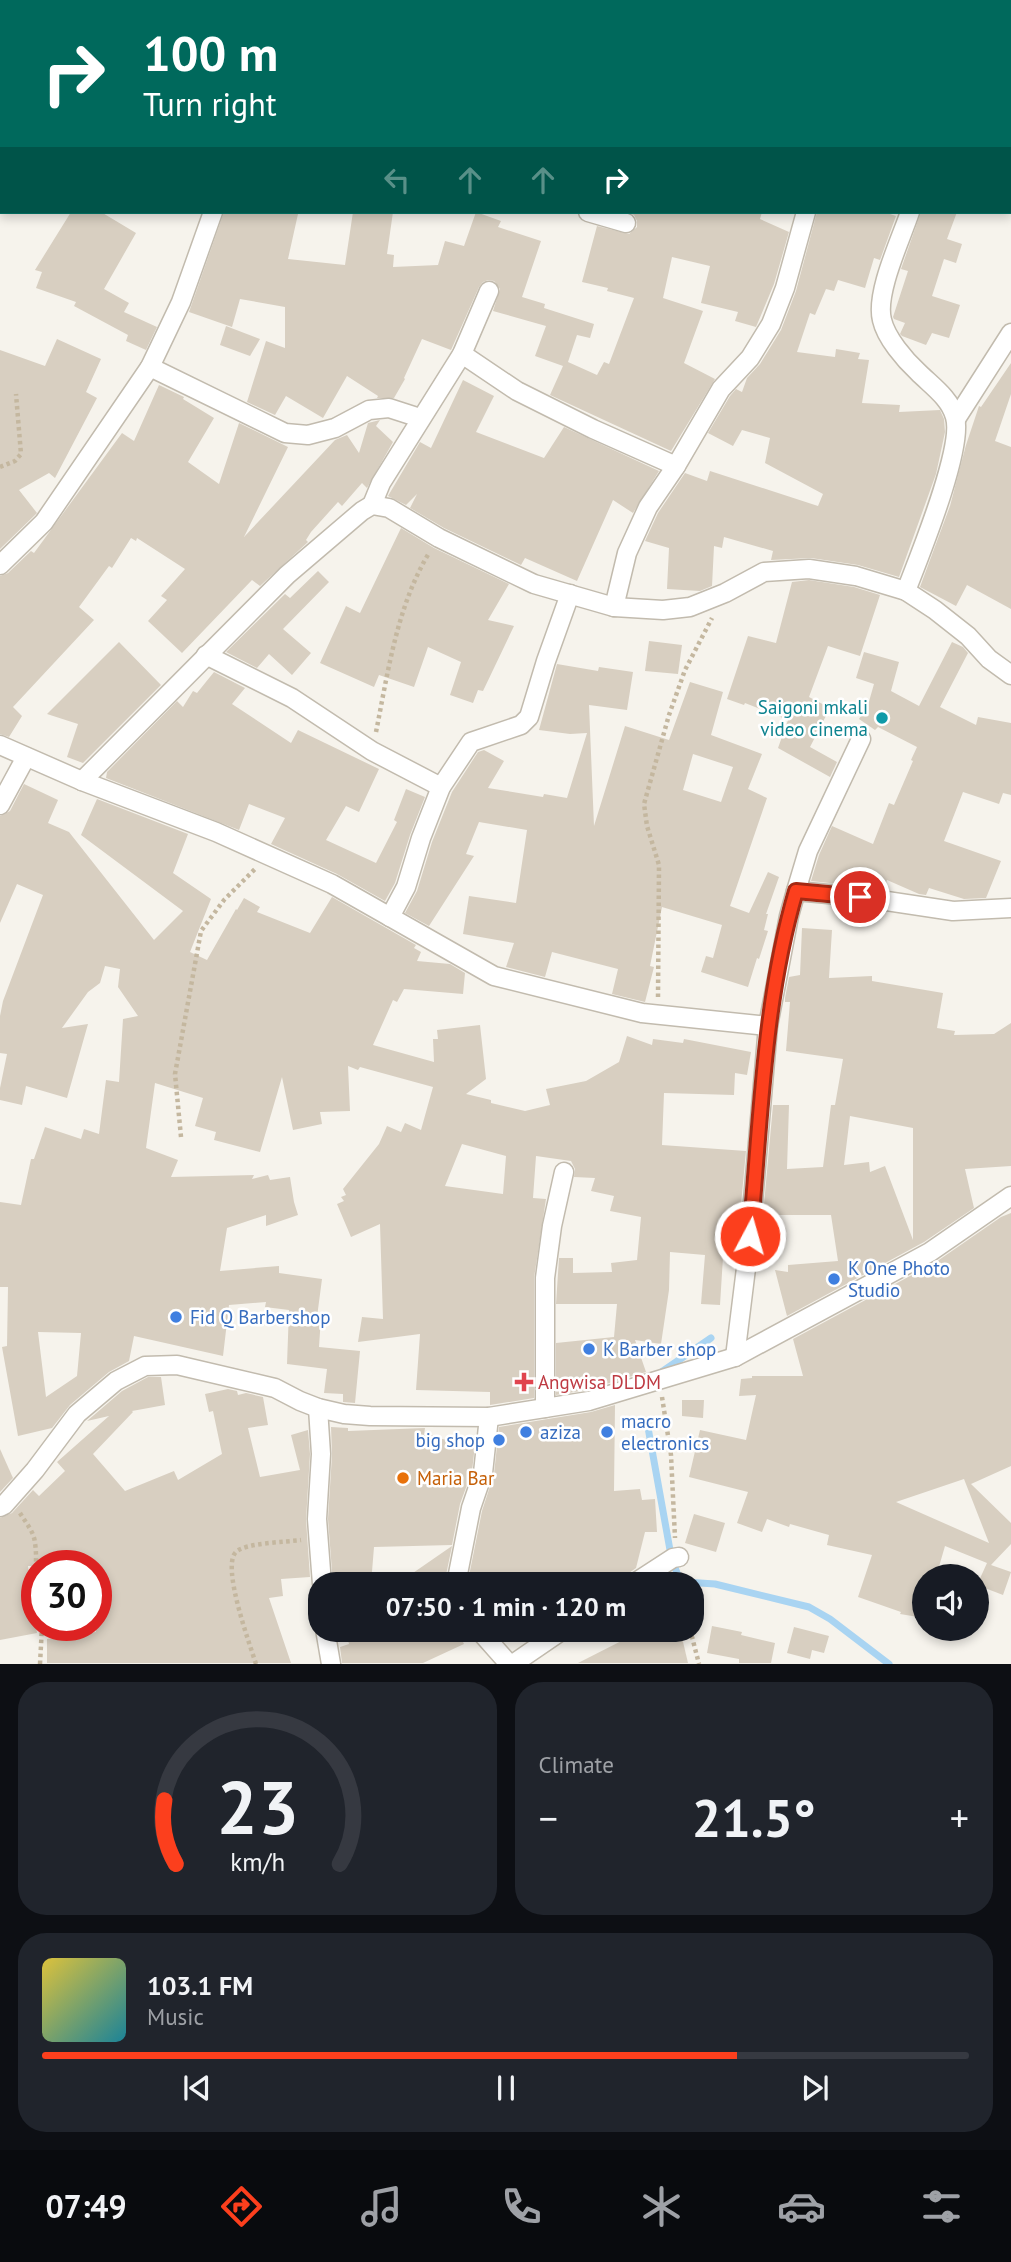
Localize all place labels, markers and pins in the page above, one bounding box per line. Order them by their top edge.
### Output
place label: Saigoni mkali video cinema [758,695,868,741]
marker: Saigoni mkali video cinema [874,710,890,726]
pin [830,867,890,927]
place label: K One Photo Studio [848,1256,950,1302]
marker: K One Photo Studio [826,1271,842,1287]
place label: Fid Q Barbershop [190,1305,331,1329]
marker: Fid Q Barbershop [168,1309,184,1325]
place label: K Barber shop [603,1337,716,1361]
marker: K Barber shop [581,1341,597,1357]
place label: Angwisa DLDM [538,1370,661,1394]
marker: Angwisa DLDM [516,1374,532,1390]
place label: macro electronics [621,1409,709,1455]
place label: aziza [540,1420,581,1444]
marker: aziza [518,1424,534,1440]
marker: macro electronics [599,1424,615,1440]
place label: big shop [416,1428,485,1452]
marker: big shop [491,1432,507,1448]
place label: Maria Bar [417,1466,495,1490]
marker: Maria Bar [395,1470,411,1486]

